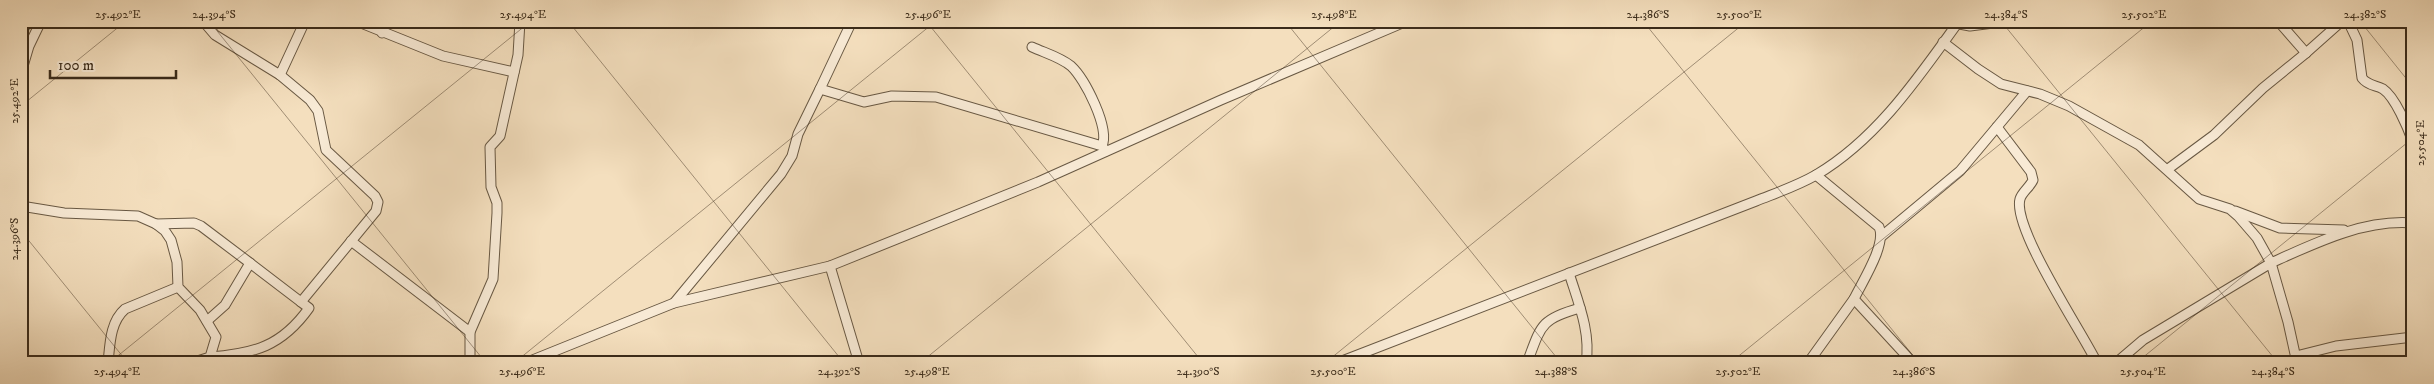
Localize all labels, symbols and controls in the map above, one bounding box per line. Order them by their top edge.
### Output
text: 25.492°E [95,7,141,22]
text: 24.394°S [192,7,236,22]
text: 25.494°E [500,7,547,22]
text: 25.496°E [905,7,951,22]
text: 25.498°E [1311,7,1357,22]
text: 24.386°S [1627,7,1669,22]
text: 25.500°E [1716,7,1762,22]
text: 24.384°S [1984,7,2028,22]
text: 25.502°E [2122,7,2167,22]
text: 24.382°S [2344,7,2386,22]
scale bar [50,48,176,80]
text: 100 m [58,56,94,75]
text: 25.492°E [7,78,22,124]
text: 25.504°E [2413,120,2428,166]
text: 24.396°S [7,218,22,260]
text: 25.494°E [94,364,141,379]
text: 25.496°E [499,364,545,379]
text: 24.392°S [818,364,860,379]
text: 25.498°E [904,364,950,379]
text: 24.390°S [1177,364,1219,379]
text: 25.500°E [1310,364,1356,379]
text: 24.388°S [1535,364,1577,379]
text: 25.502°E [1716,364,1761,379]
text: 24.386°S [1893,364,1935,379]
text: 25.504°E [2120,364,2166,379]
text: 24.384°S [2251,364,2295,379]

